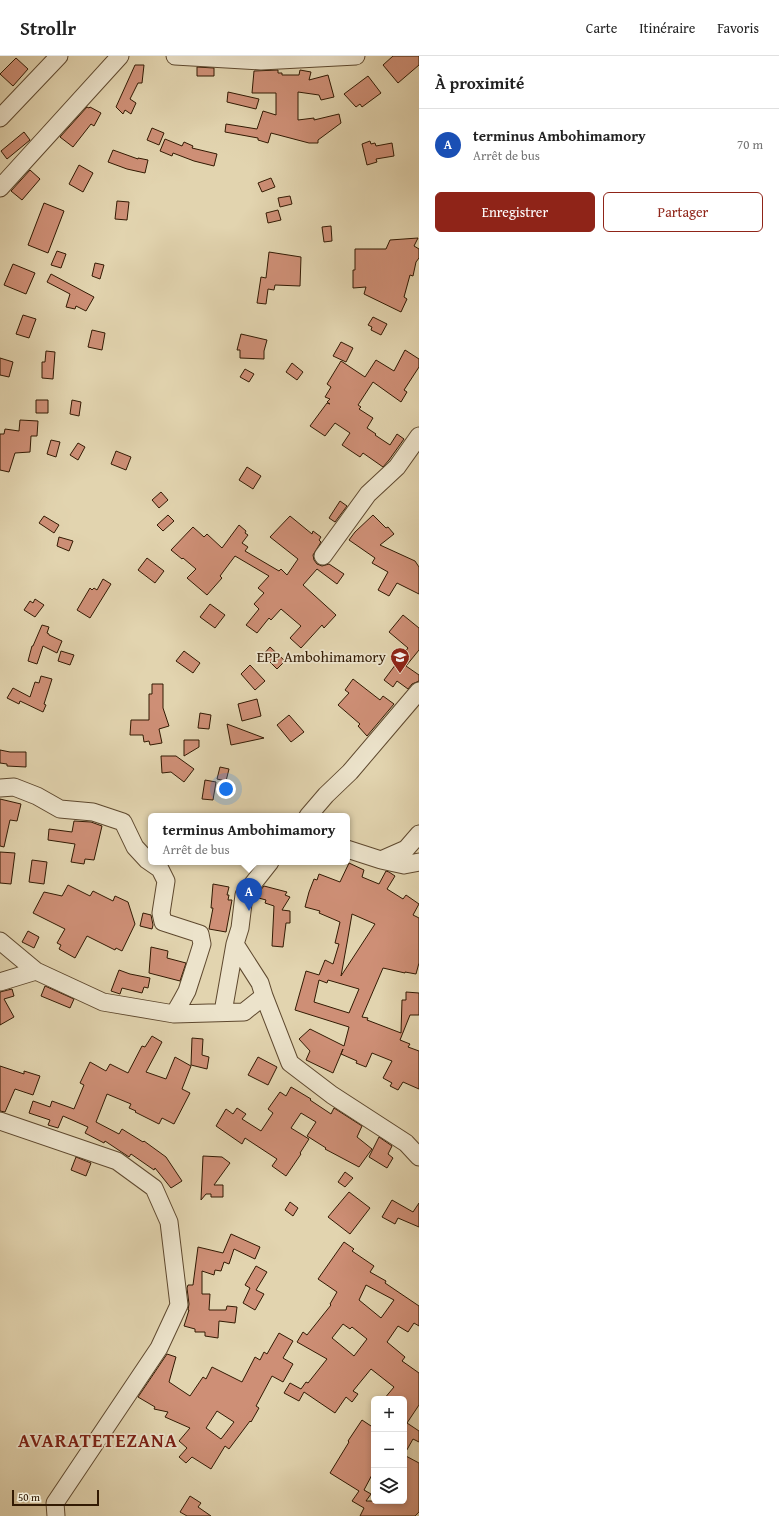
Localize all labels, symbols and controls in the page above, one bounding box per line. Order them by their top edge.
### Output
text: Strollr [20,14,76,42]
text: Carte [586,18,617,38]
text: Itinéraire [639,18,695,38]
text: Favoris [717,18,759,38]
text: À proximité [435,70,524,95]
text: terminus Ambohimamory [473,125,646,146]
text: A [444,135,452,154]
text: 70 m [737,135,763,154]
text: Arrêt de bus [473,146,540,165]
button: Enregistrer [435,192,595,232]
button: Partager [603,192,763,232]
place label: EPP Ambohimamory [257,646,387,667]
school or university icon: EPP Ambohimamory [389,646,411,674]
your location [216,779,236,799]
popup [148,813,350,865]
text: terminus Ambohimamory [163,819,335,840]
text: Arrêt de bus [163,840,230,859]
pin: A [236,878,262,911]
map controls [371,1396,407,1504]
button: + [371,1396,407,1432]
district label: AVARATETEZANA [18,1426,178,1454]
button: − [371,1432,407,1468]
button: layers [371,1468,407,1504]
scale bar [12,1488,99,1507]
text: 50 m [18,1489,40,1505]

